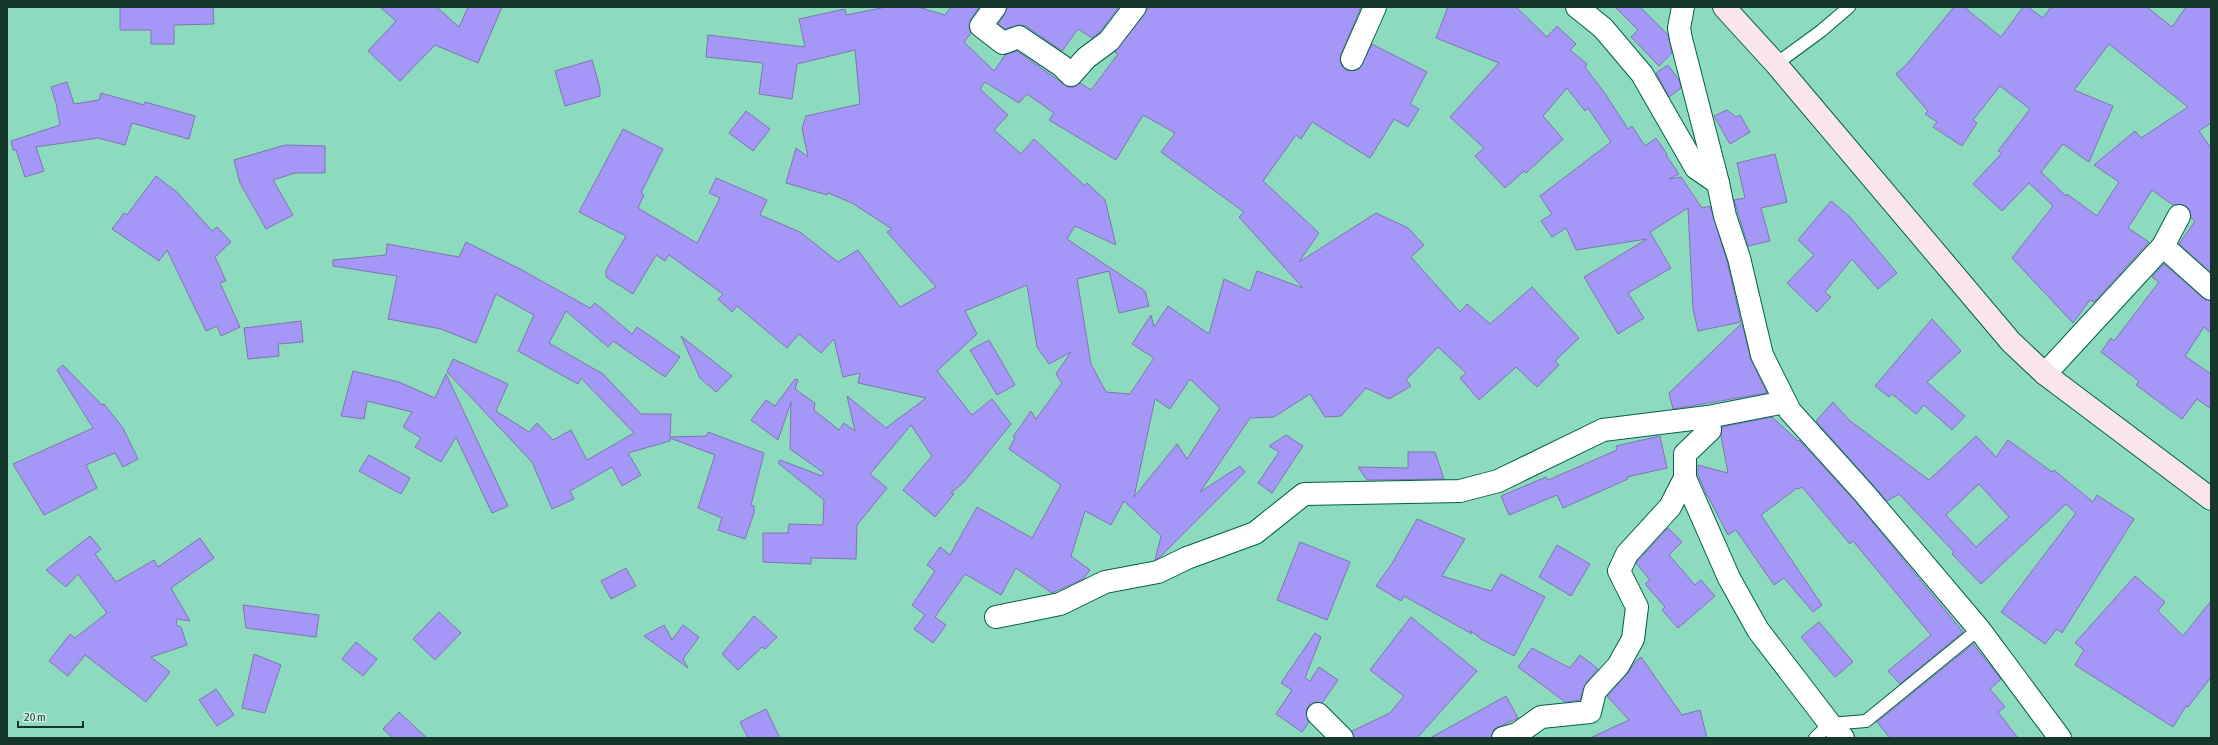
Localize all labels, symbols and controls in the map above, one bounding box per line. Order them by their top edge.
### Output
scale bar [18,703,83,729]
text: 20 m [24,710,46,724]

